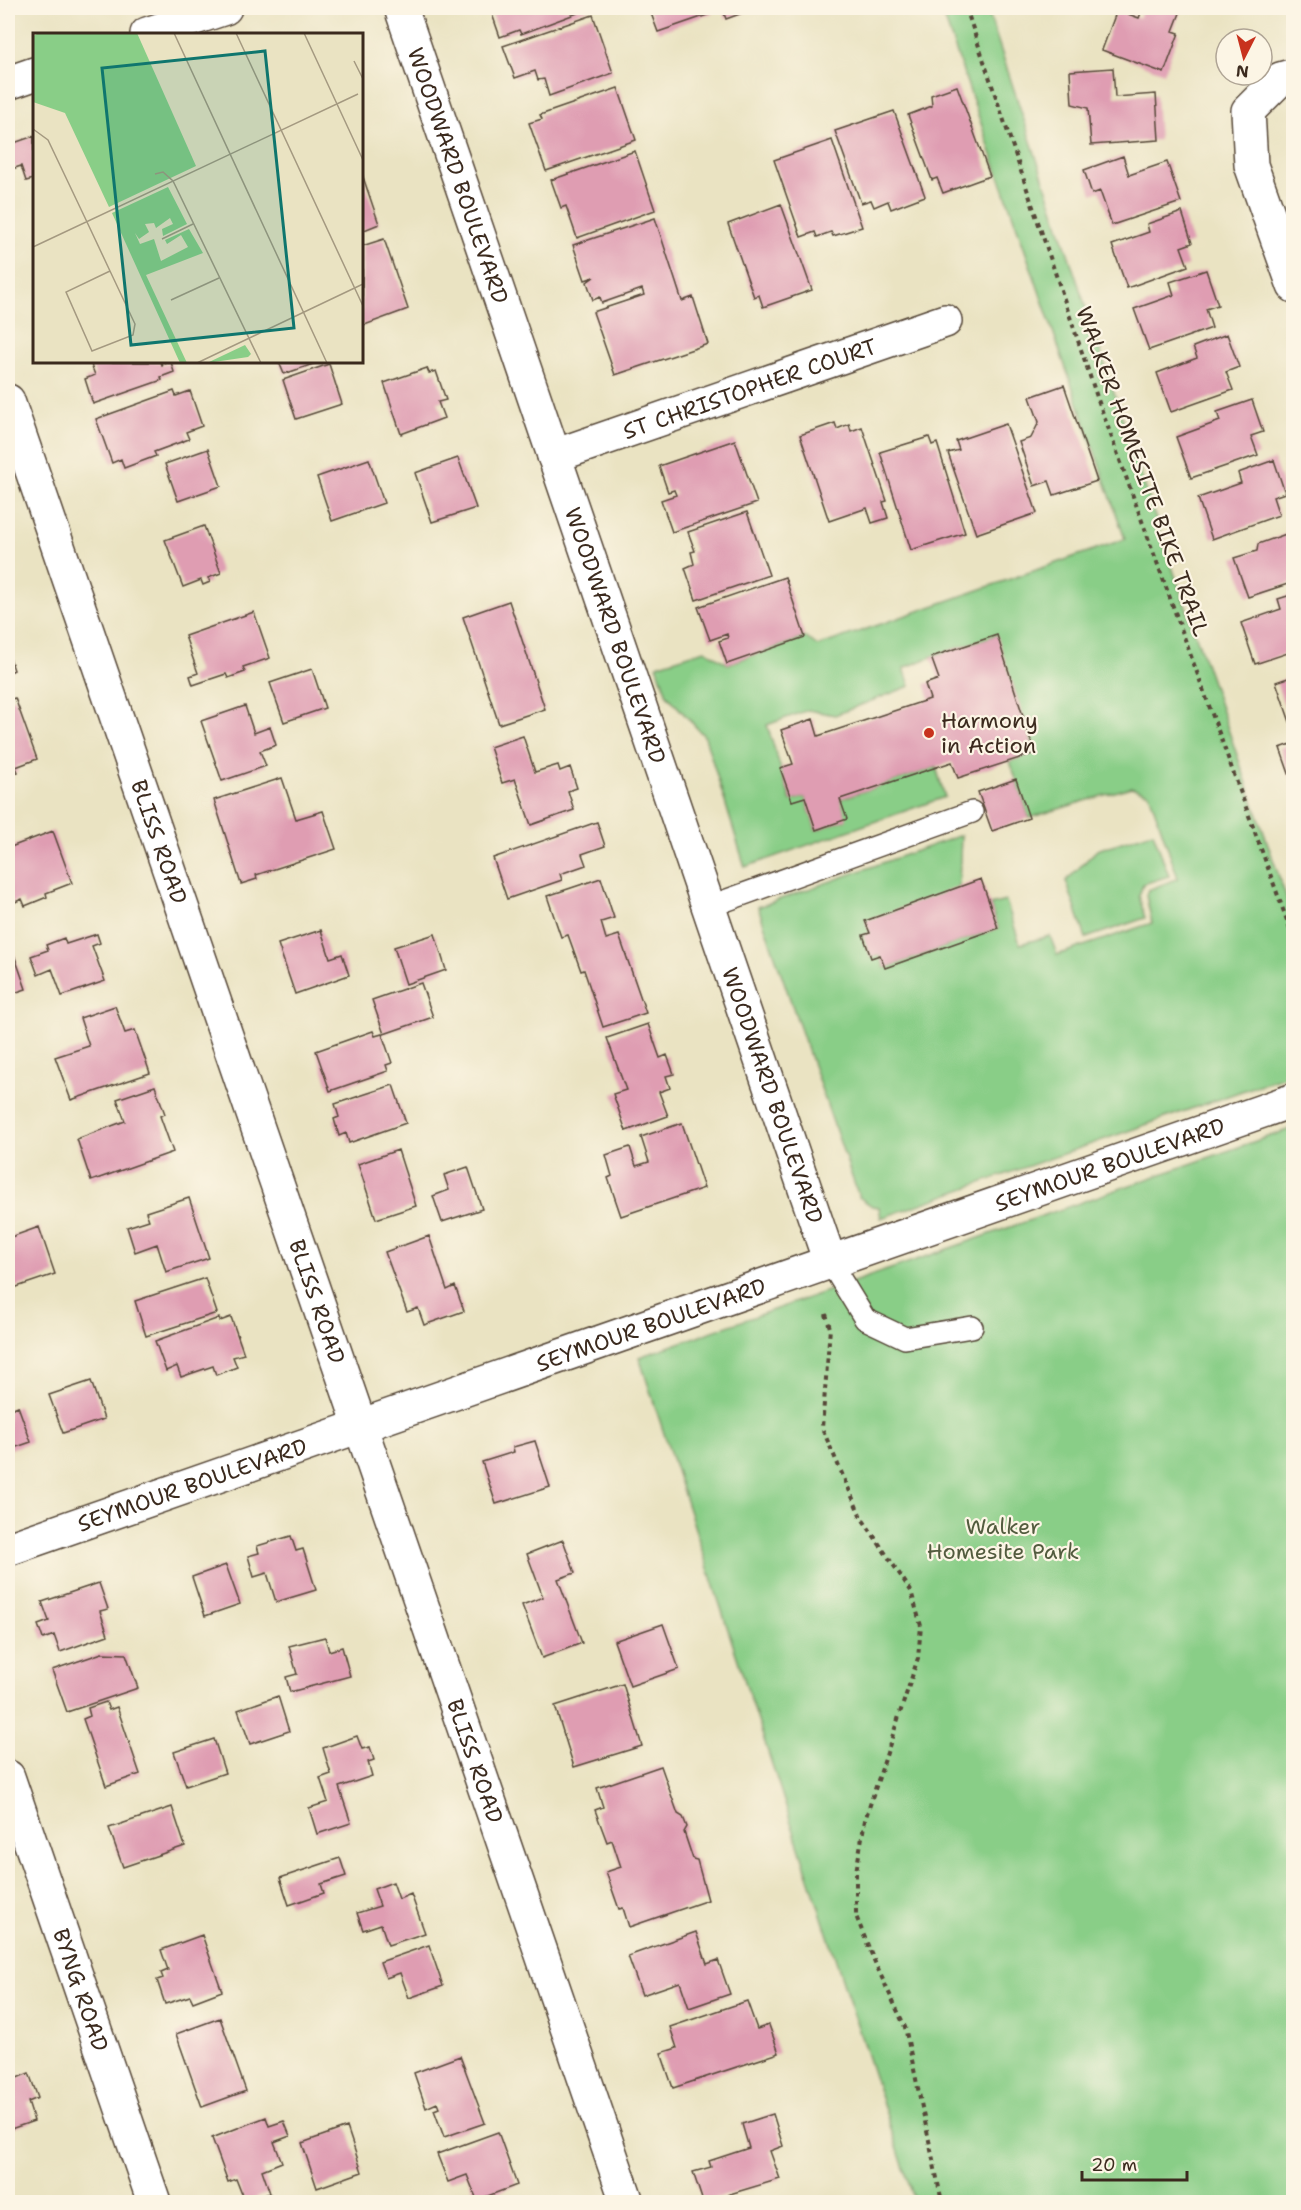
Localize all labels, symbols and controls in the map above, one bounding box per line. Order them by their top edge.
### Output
north arrow [1214,27,1274,87]
inset map [33,33,363,363]
street label: WOODWARD BOULEVARD [401,44,515,308]
text: N [1235,60,1250,83]
street label: WALKER HOMESITE BIKE TRAIL [1069,302,1216,640]
street label: ST CHRISTOPHER COURT [619,332,881,446]
street label: WOODWARD BOULEVARD [558,503,672,767]
place label: Harmony in Action [941,706,1038,760]
marker: Harmony in Action [922,726,936,740]
street label: BLISS ROAD [124,776,194,908]
street label: WOODWARD BOULEVARD [715,963,830,1227]
street label: SEYMOUR BOULEVARD [991,1111,1229,1218]
street label: BLISS ROAD [282,1236,352,1367]
street label: SEYMOUR BOULEVARD [532,1271,770,1378]
street label: SEYMOUR BOULEVARD [73,1432,311,1539]
park label: Walker Homesite Park [927,1512,1079,1566]
street label: BLISS ROAD [440,1695,510,1827]
street label: BYNG ROAD [46,1925,115,2055]
scale bar [1082,2144,1187,2182]
text: 20 m [1091,2153,1137,2177]

